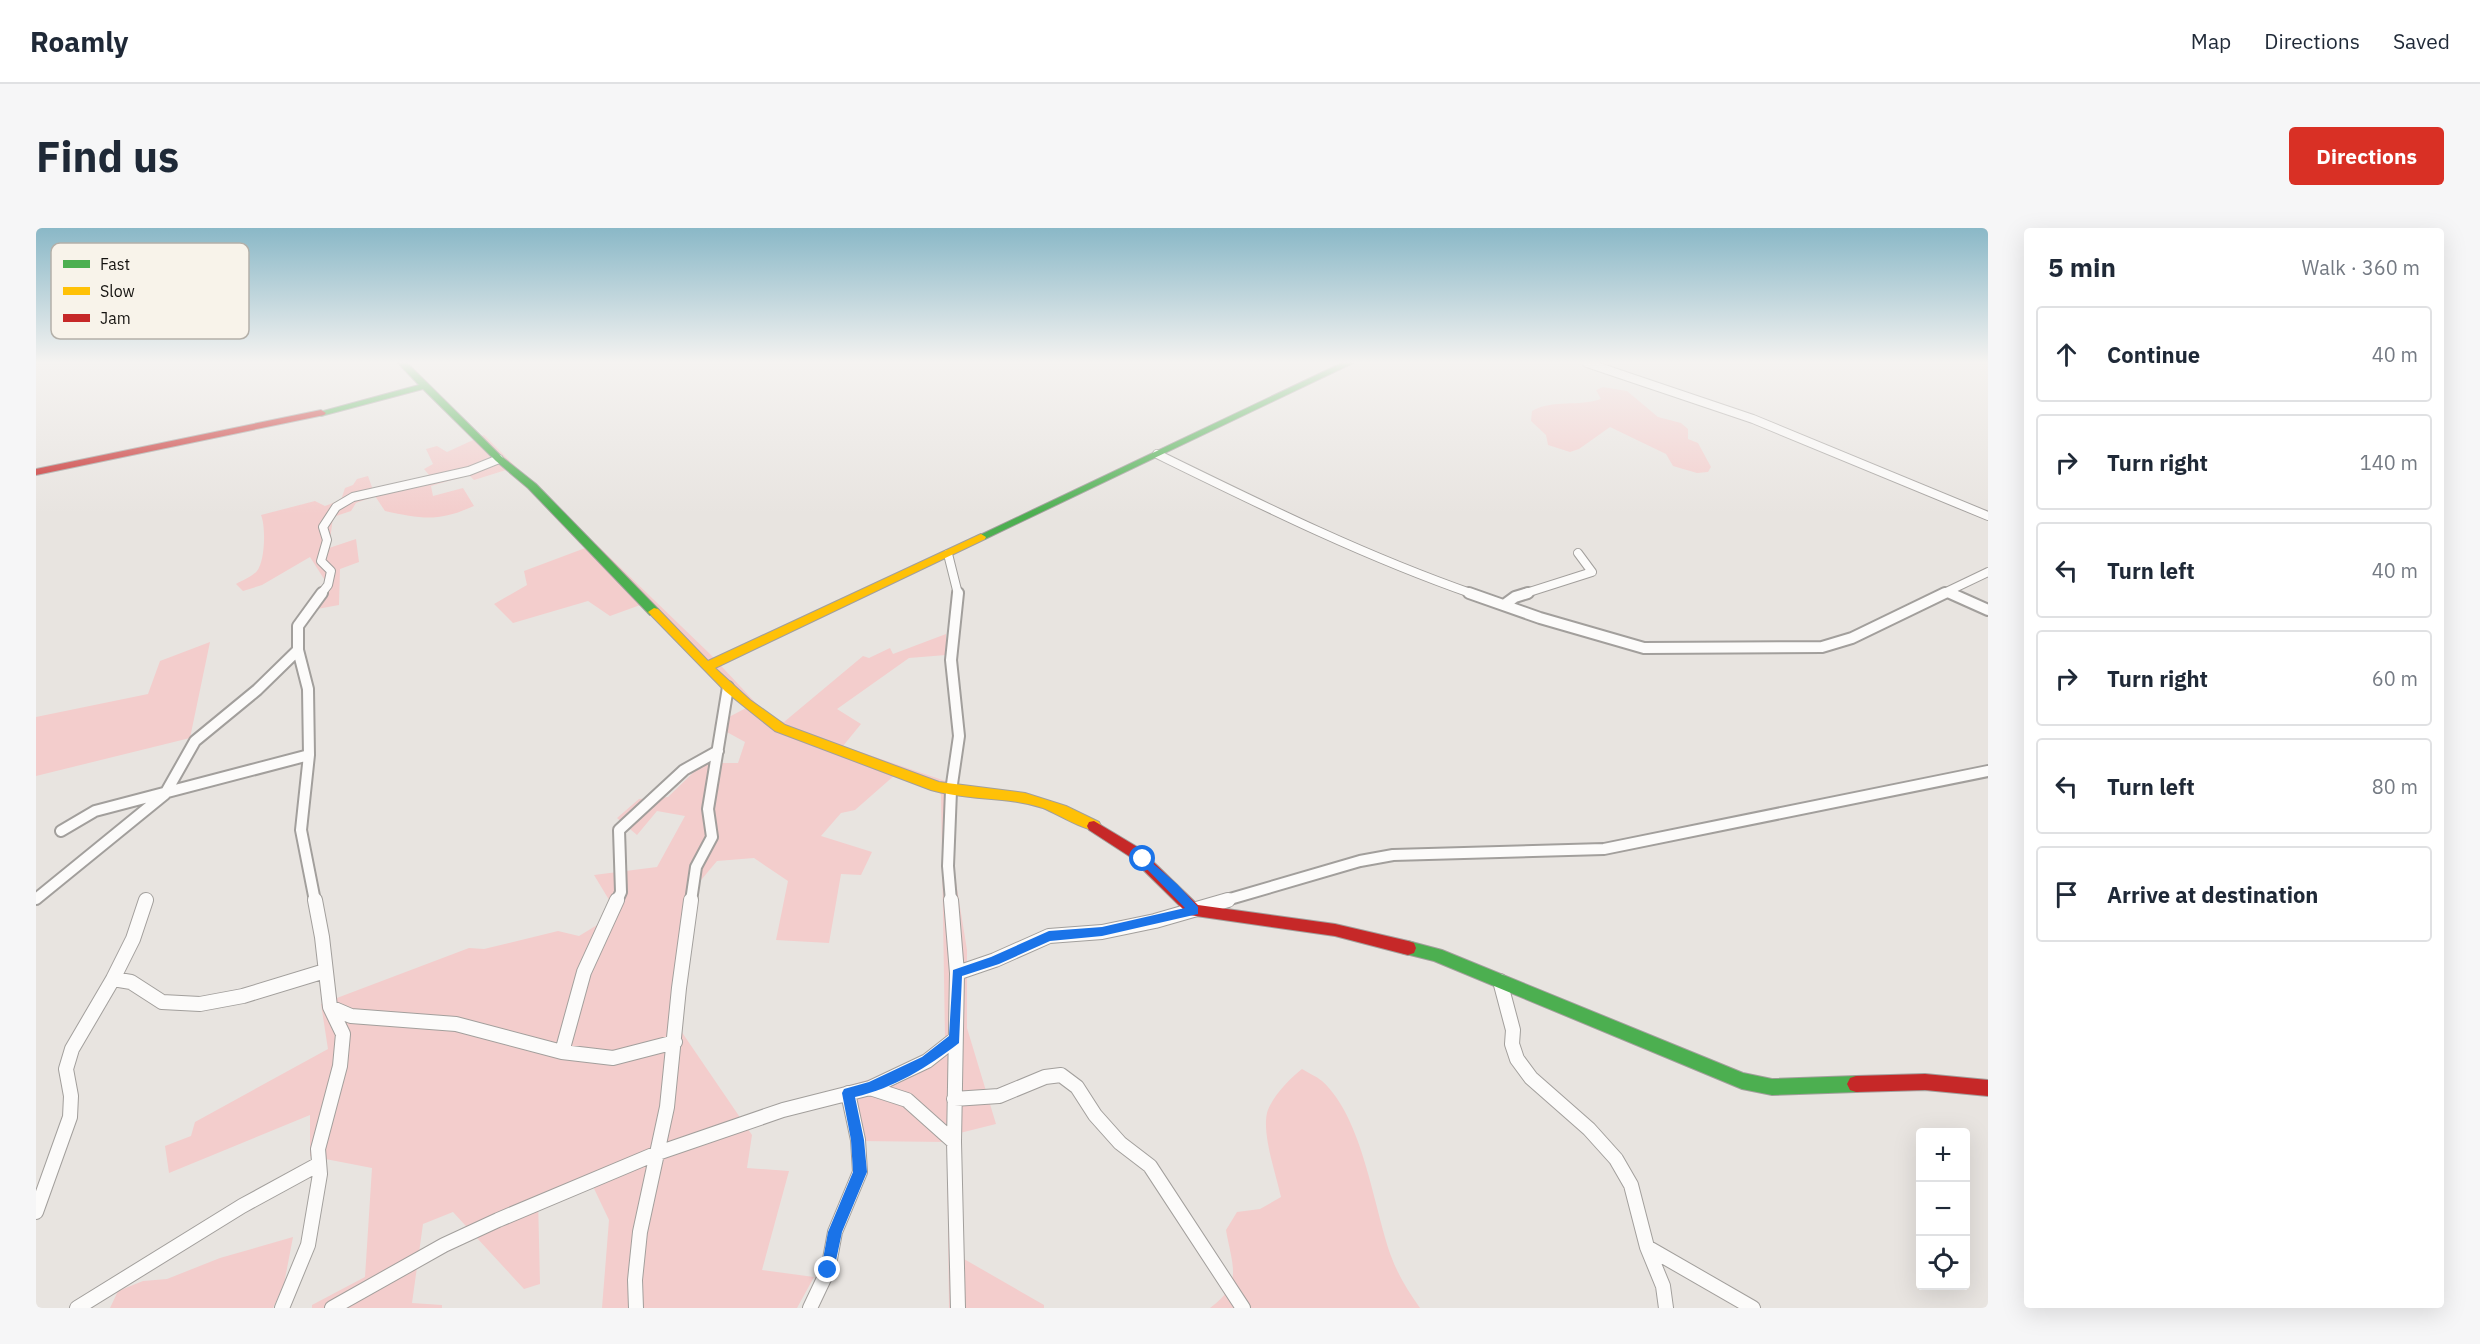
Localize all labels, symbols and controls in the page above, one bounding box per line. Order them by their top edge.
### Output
text: Roamly [30,23,128,60]
text: Map [2191,27,2231,55]
text: Directions [2264,27,2360,55]
text: Saved [2393,27,2450,55]
button: Directions [2289,127,2444,185]
text: Find us [36,129,179,184]
legend [51,243,249,339]
text: 5 min [2048,250,2116,284]
text: Fast [100,254,130,274]
text: Walk · 360 m [2302,254,2420,281]
text: Slow [100,281,135,301]
text: Jam [100,308,131,328]
icon: ahead [2050,338,2083,371]
text: Continue [2107,340,2200,369]
text: 40 m [2372,341,2418,368]
icon: right [2050,446,2083,479]
text: Turn right [2107,448,2208,477]
text: 140 m [2360,449,2418,476]
icon: left [2050,554,2083,587]
text: Turn left [2107,556,2195,585]
text: 40 m [2372,557,2418,584]
icon: right [2050,662,2083,695]
text: Turn right [2107,664,2208,693]
text: 60 m [2372,665,2418,692]
icon: left [2050,770,2083,803]
text: Turn left [2107,772,2195,801]
text: 80 m [2372,773,2418,800]
route start [1129,845,1155,871]
icon: arrive [2050,878,2083,911]
text: Arrive at destination [2107,880,2318,909]
map controls [1916,1128,1970,1290]
button: + [1916,1128,1970,1182]
button: − [1916,1182,1970,1236]
button: locate [1916,1236,1970,1290]
route end [814,1256,840,1282]

